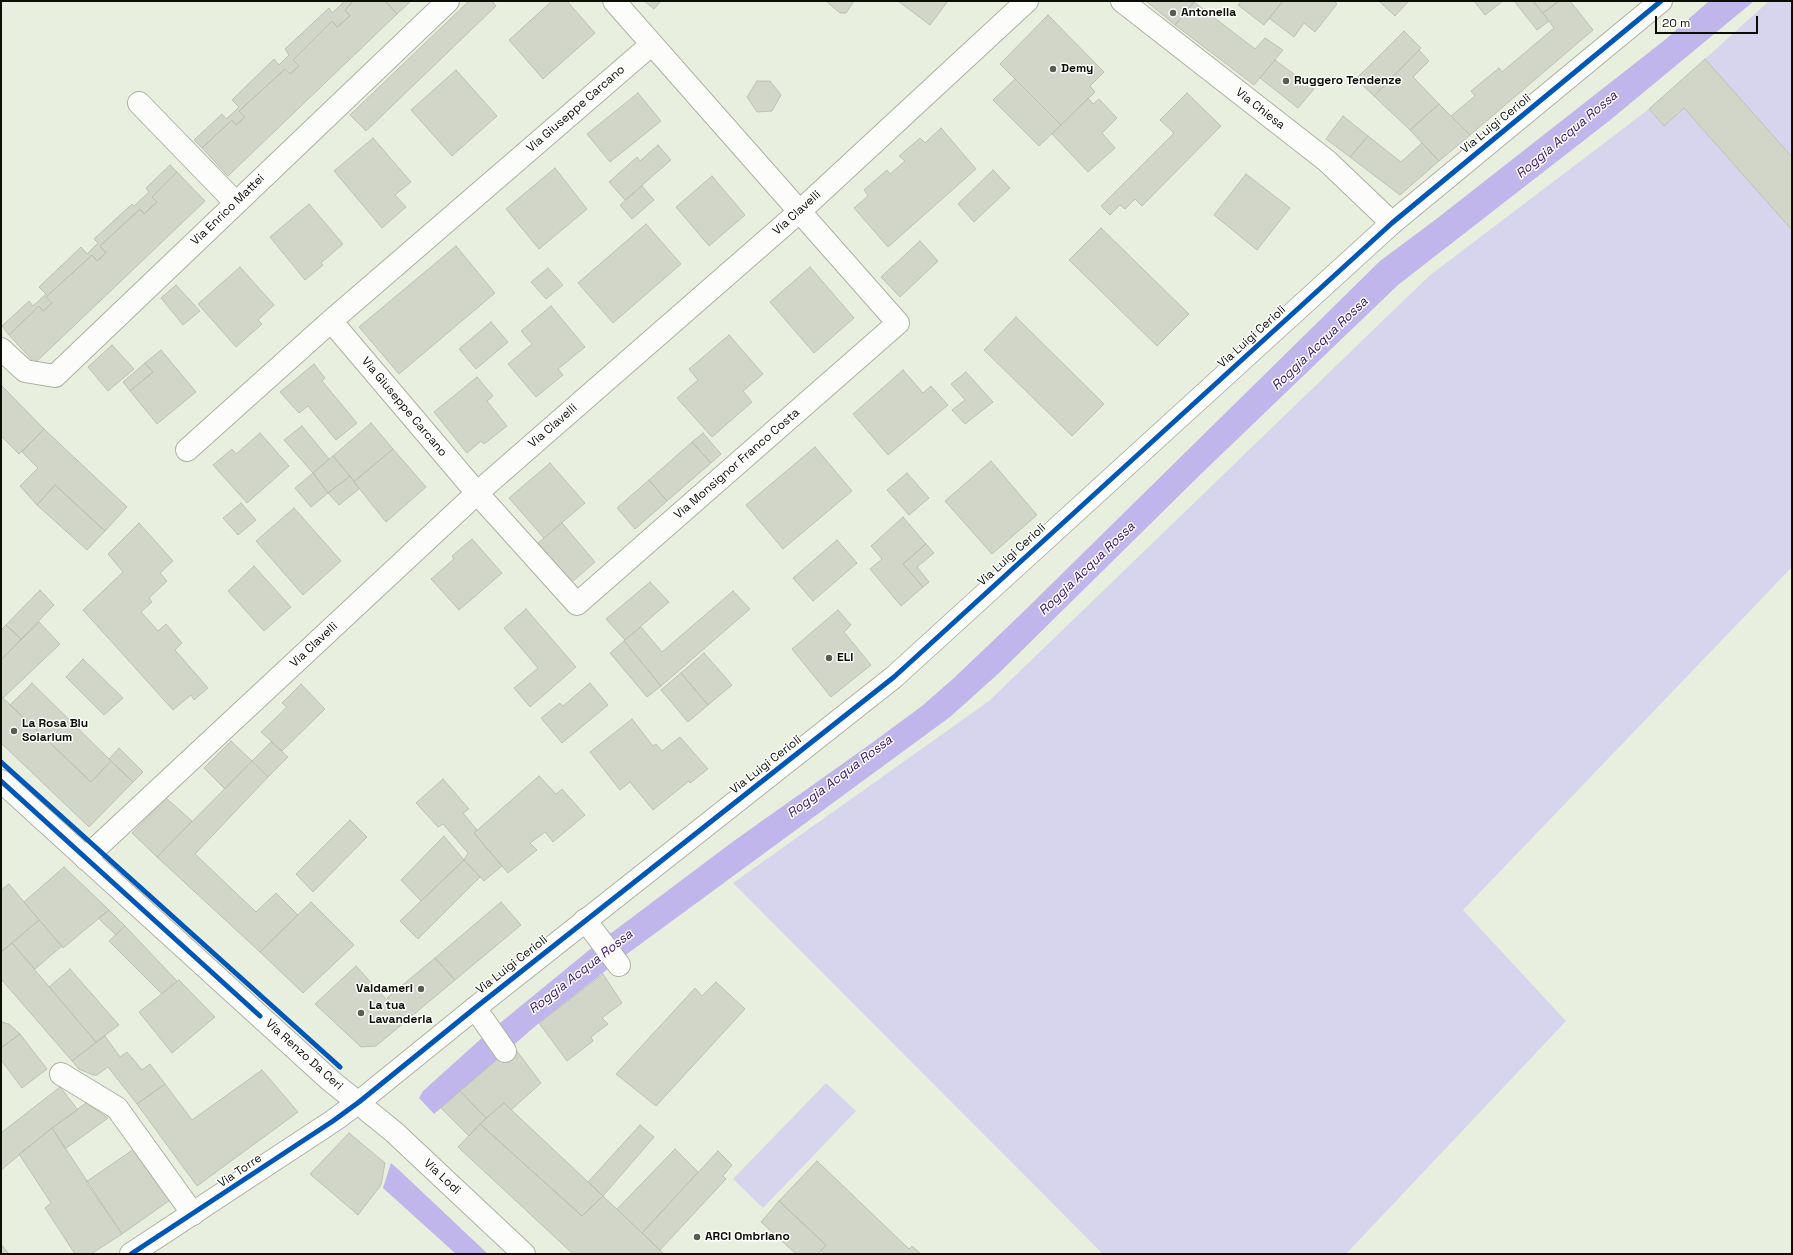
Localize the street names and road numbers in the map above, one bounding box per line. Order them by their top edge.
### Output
street label: Via Giuseppe Carcano [524,62,628,156]
street label: Via Chiesa [1232,85,1288,133]
street label: Via Luigi Cerioli [1458,91,1534,157]
street label: Via Enrico Mattei [188,171,268,249]
street label: Via Clavelli [770,188,824,238]
street label: Via Luigi Cerioli [1215,303,1289,371]
street label: Via Giuseppe Carcano [358,354,450,460]
street label: Via Clavelli [526,401,580,451]
street label: Via Monsignor Franco Costa [671,406,803,522]
street label: Via Luigi Cerioli [975,521,1049,589]
street label: Via Clavelli [287,619,341,671]
street label: Via Luigi Cerioli [728,733,804,797]
street label: Via Luigi Cerioli [474,933,550,997]
street label: Via Renzo Da Ceri [262,1016,346,1094]
street label: Via Torre [215,1151,265,1191]
street label: Via Lodi [421,1156,463,1198]

